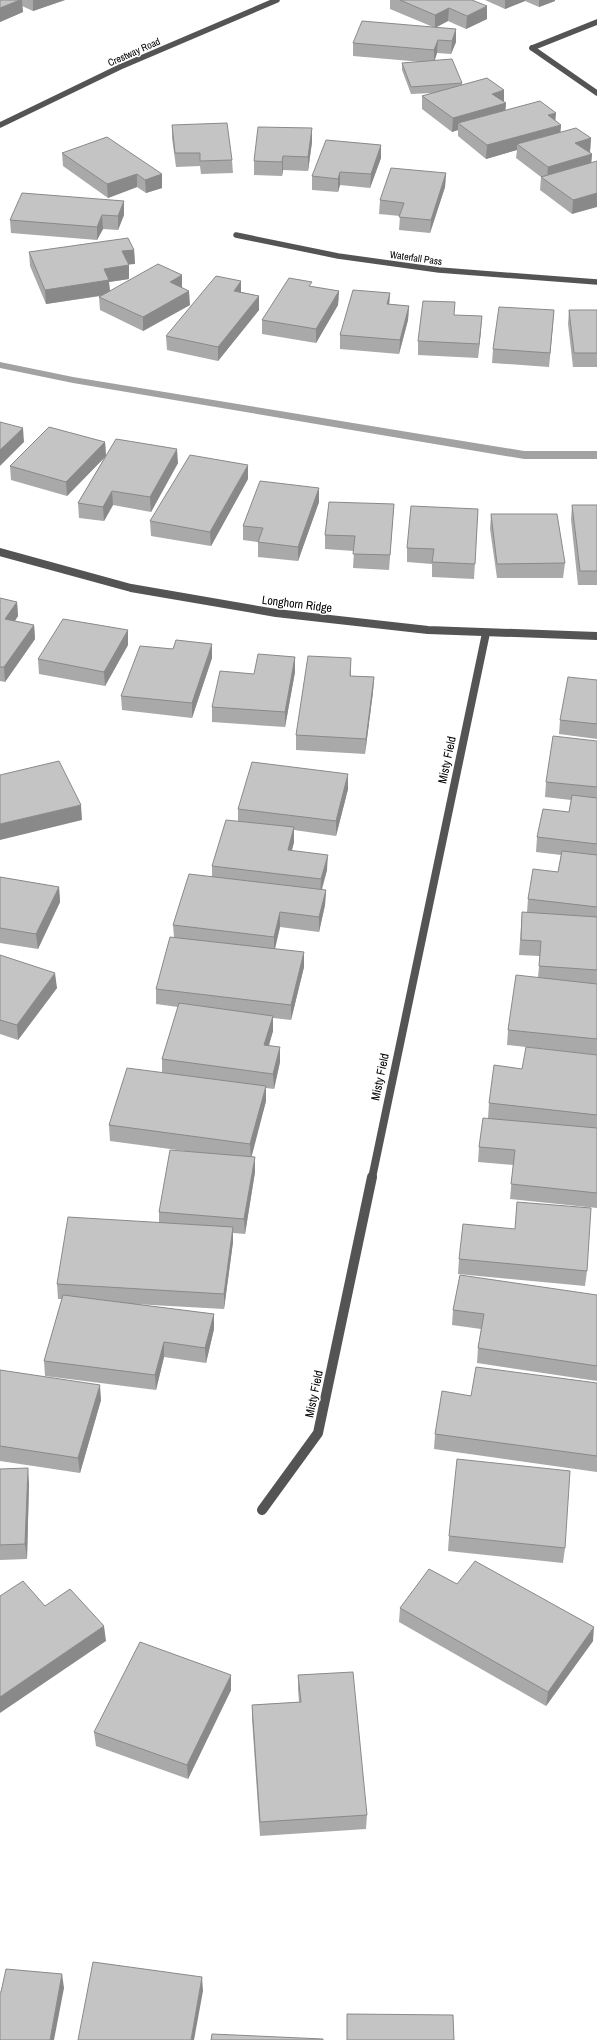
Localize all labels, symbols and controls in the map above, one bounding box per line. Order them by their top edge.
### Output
street label: Crestway Road [106,35,162,69]
street label: Waterfall Pass [389,248,443,268]
street label: Longhorn Ridge [261,592,333,616]
street label: Misty Field [434,735,460,785]
street label: Misty Field [367,1052,393,1102]
street label: Misty Field [301,1369,327,1419]

